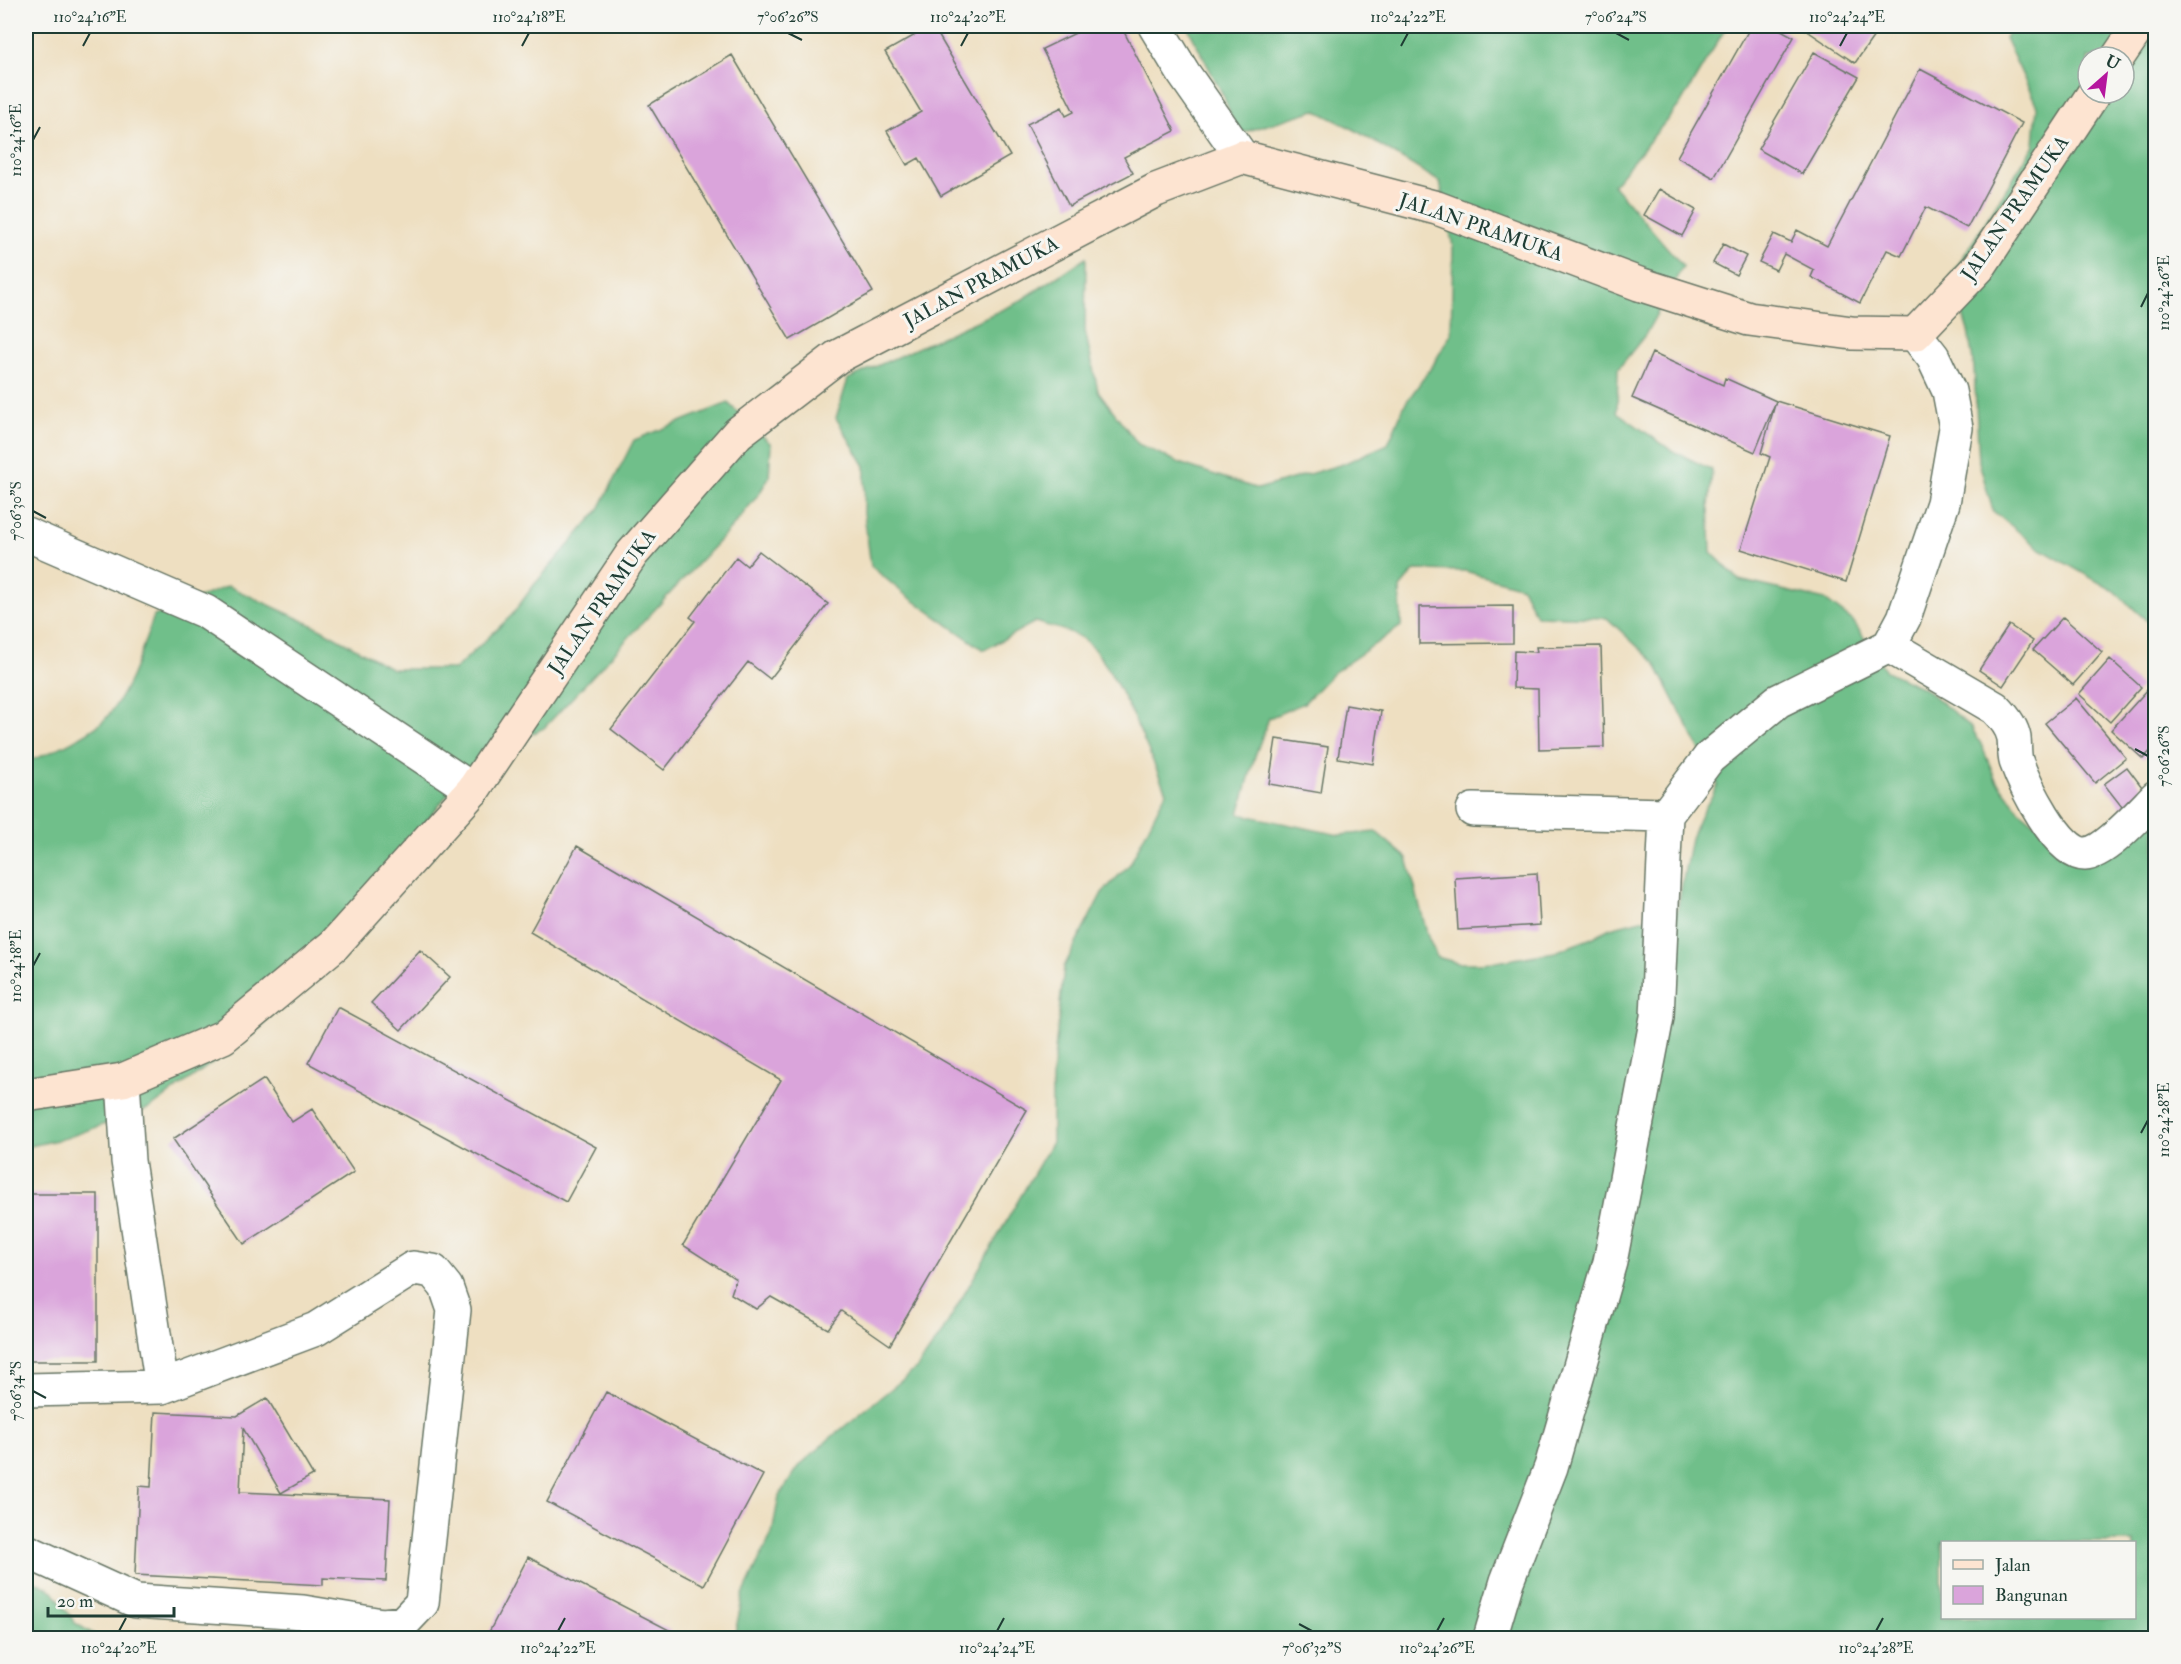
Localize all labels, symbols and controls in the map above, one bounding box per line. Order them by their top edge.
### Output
text: 110°24'16"E [53,8,127,27]
text: 110°24'18"E [493,8,566,27]
text: 7°06'26"S [757,8,819,27]
text: 110°24'20"E [930,8,1006,27]
text: 110°24'22"E [1370,8,1446,27]
text: 7°06'24"S [1585,8,1647,27]
text: 110°24'24"E [1809,8,1885,27]
north arrow [2076,45,2136,105]
text: U [2102,51,2124,75]
text: 110°24'16"E [7,103,26,177]
street label: JALAN PRAMUKA [1955,130,2075,286]
street label: JALAN PRAMUKA [1395,187,1567,267]
street label: JALAN PRAMUKA [898,230,1063,334]
text: 110°24'26"E [2155,255,2174,331]
text: 7°06'30"S [7,481,26,541]
street label: JALAN PRAMUKA [542,524,662,680]
text: 7°06'26"S [2155,725,2174,787]
text: 110°24'18"E [7,929,26,1002]
text: 110°24'28"E [2155,1082,2174,1158]
text: 7°06'34"S [7,1361,26,1421]
legend [1941,1541,2136,1619]
text: Jalan [1994,1554,2031,1577]
scale bar [48,1580,174,1618]
text: Bangunan [1995,1584,2068,1607]
text: 20 m [57,1590,93,1613]
text: 110°24'20"E [81,1639,157,1658]
text: 110°24'22"E [520,1639,596,1658]
text: 110°24'24"E [959,1639,1035,1658]
text: 7°06'32"S [1282,1639,1342,1658]
text: 110°24'26"E [1399,1639,1475,1658]
text: 110°24'28"E [1838,1639,1914,1658]

